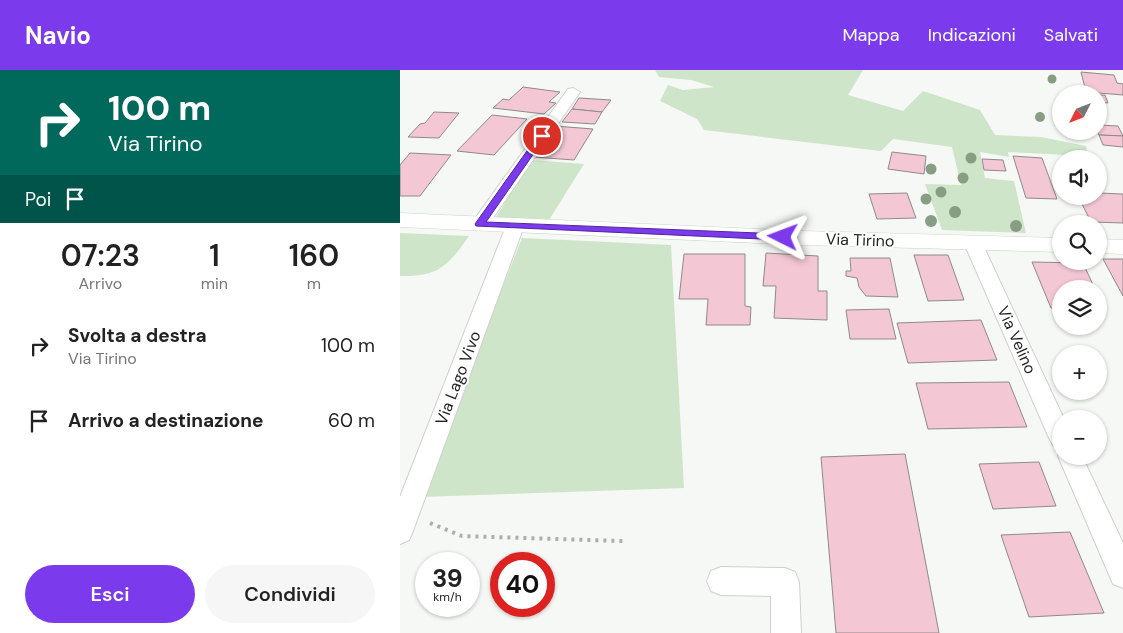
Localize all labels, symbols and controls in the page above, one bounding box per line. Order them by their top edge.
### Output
text: Navio [25,20,91,51]
text: Mappa [842,23,900,47]
text: Indicazioni [928,23,1016,47]
text: Salvati [1044,23,1098,47]
text: 100 m [108,85,211,131]
north arrow [1052,85,1108,140]
map controls [1052,85,1107,465]
icon: right [25,90,90,155]
pin [521,115,563,157]
icon: arrive [528,122,556,150]
text: Via Tirino [108,129,203,158]
button: sound [1052,150,1107,205]
icon: arrive [61,185,89,213]
text: Poi [25,187,51,212]
position arrow [756,210,808,262]
button: search [1052,215,1107,270]
street label: Via Tirino [825,228,895,252]
text: 07:23 [61,236,140,275]
text: 1 [209,236,220,275]
text: 160 [289,236,339,275]
text: Arrivo [78,273,122,294]
text: min [201,273,228,294]
text: m [307,273,321,294]
button: layers [1052,280,1107,335]
street label: Via Velino [993,303,1041,377]
text: Svolta a destra [68,323,207,348]
street label: Via Lago Vivo [430,328,486,428]
icon: right [25,332,53,360]
text: 100 m [321,333,375,358]
button: + [1052,345,1107,400]
text: Via Tirino [68,348,137,369]
icon: arrive [25,407,53,435]
text: Arrivo a destinazione [68,408,263,433]
text: 60 m [328,408,375,433]
button: − [1052,410,1107,465]
speed limit sign: 40 [490,552,555,617]
text: 39 [432,562,463,595]
button: Esci [25,565,195,623]
button: Condividi [205,565,375,623]
text: km/h [433,589,462,605]

